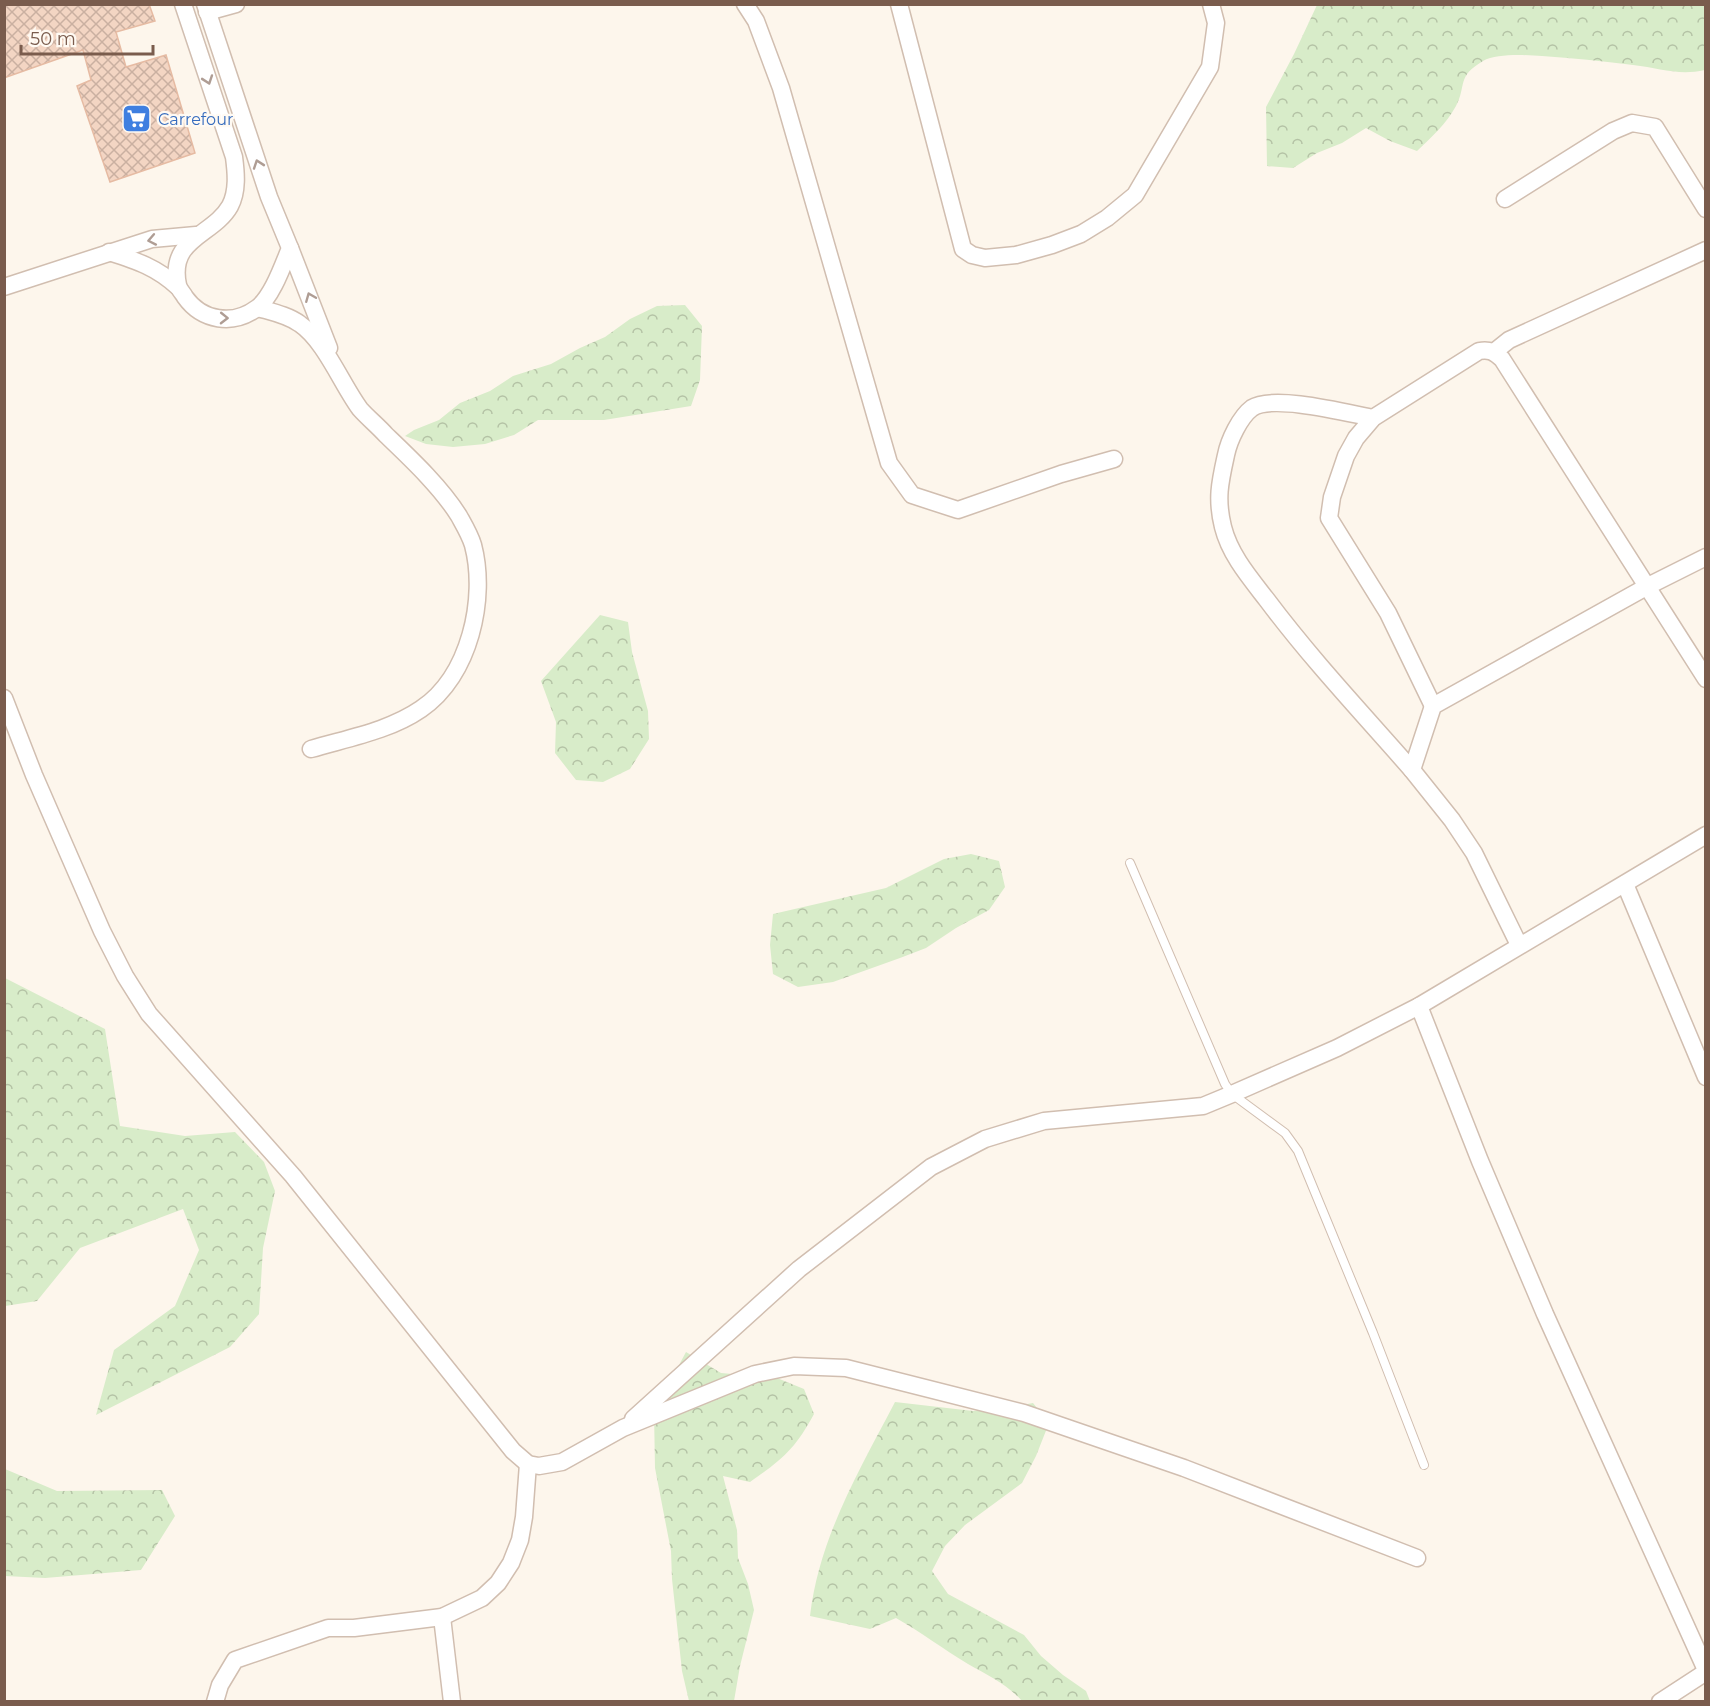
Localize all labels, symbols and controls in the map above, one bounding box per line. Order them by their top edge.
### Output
scale bar [21,18,153,56]
text: 50 m [30,28,76,50]
one-way arrow [201,74,213,85]
supermarket icon: Carrefour [121,103,153,135]
place label: Carrefour [158,110,233,129]
one-way arrow [252,159,265,170]
one-way arrow [147,233,157,246]
one-way arrow [305,292,317,303]
one-way arrow [219,312,228,324]

